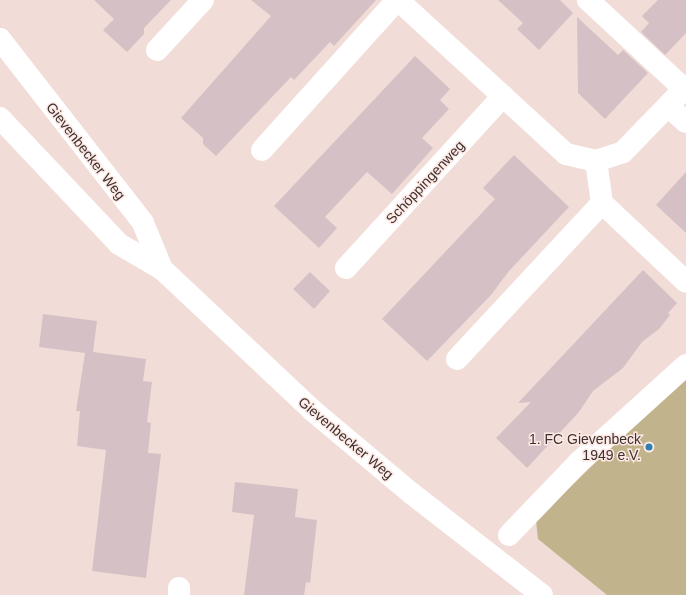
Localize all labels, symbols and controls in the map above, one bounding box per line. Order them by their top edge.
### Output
street label: Gievenbecker Weg [43,99,129,203]
street label: Schöppingenweg [382,137,468,227]
street label: Gievenbecker Weg [295,393,397,483]
place label: 1. FC Gievenbeck 1949 e.V. [529,431,641,464]
marker: 1. FC Gievenbeck 1949 e.V. [644,442,654,452]

